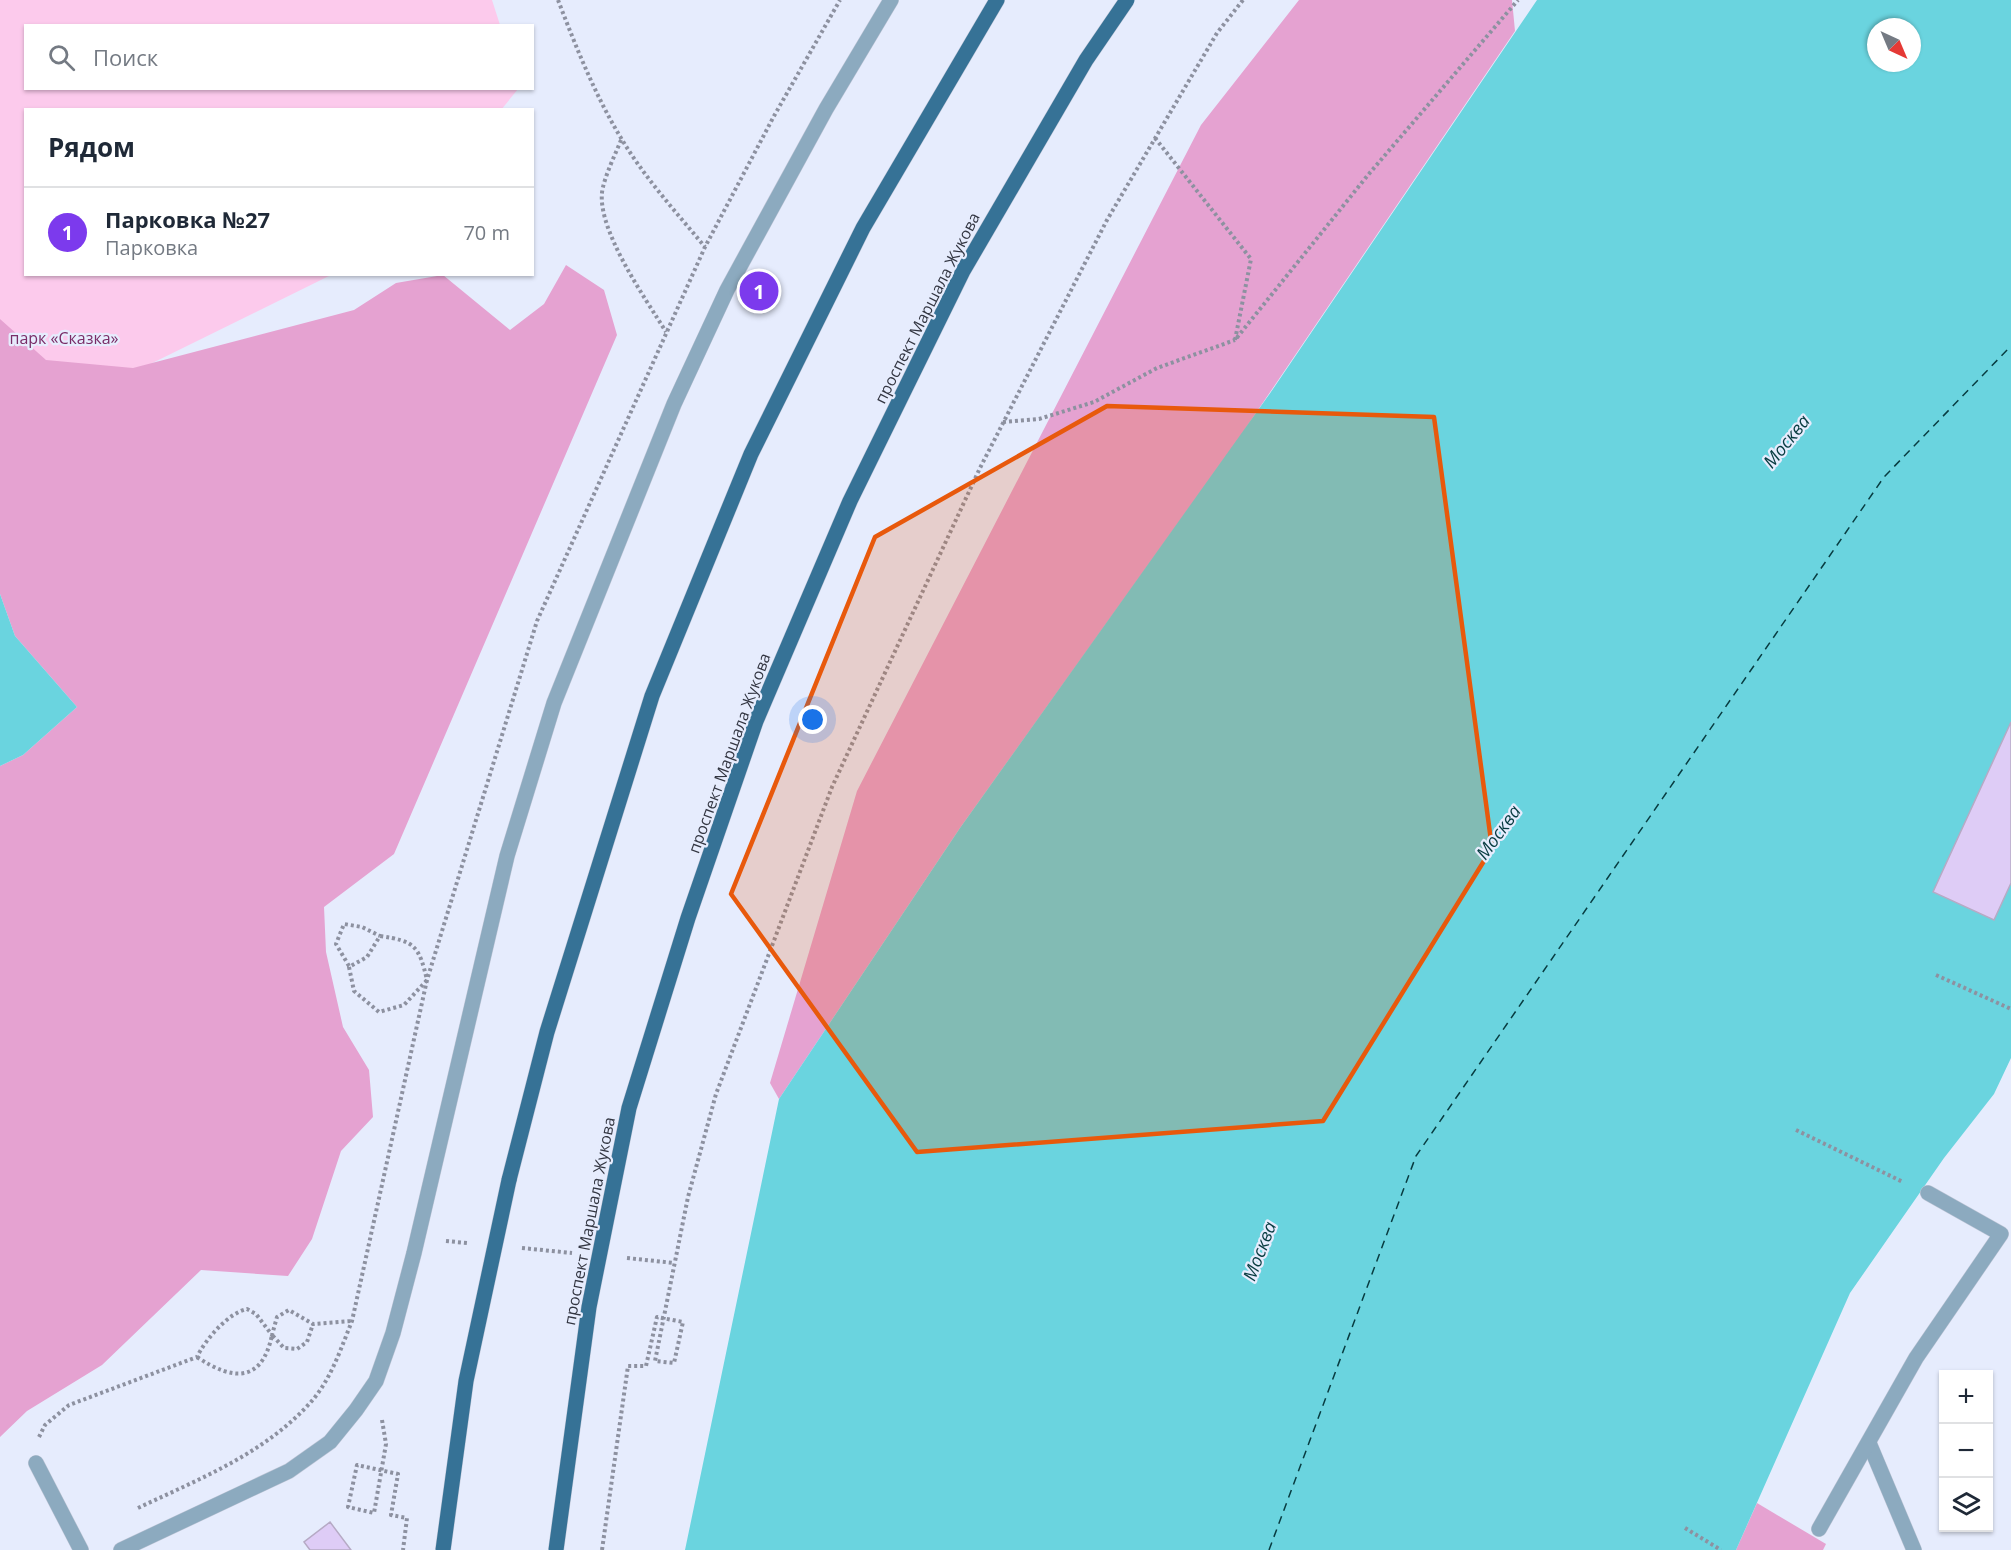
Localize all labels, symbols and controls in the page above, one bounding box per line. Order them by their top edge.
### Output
north arrow [1867,18,1921,72]
search box [24,24,534,90]
icon: search [45,41,78,74]
text: Поиск [93,42,158,72]
text: Рядом [48,129,135,165]
text: Парковка №27 [105,204,270,234]
street label: проспект Маршала Жукова [869,209,985,407]
text: 1 [62,219,73,246]
text: 70 m [463,219,510,246]
text: Парковка [105,234,198,261]
pin: 1 [740,268,778,314]
park label: парк «Сказка» [9,327,119,349]
water label: Москва [1757,409,1815,473]
street label: проспект Маршала Жукова [682,650,776,856]
your location [798,705,827,734]
water label: Москва [1470,800,1526,864]
street label: проспект Маршала Жукова [558,1115,620,1327]
water label: Москва [1237,1218,1281,1284]
map controls [1939,1370,1993,1532]
button: + [1939,1370,1993,1424]
button: − [1939,1424,1993,1478]
button: layers [1939,1478,1993,1532]

